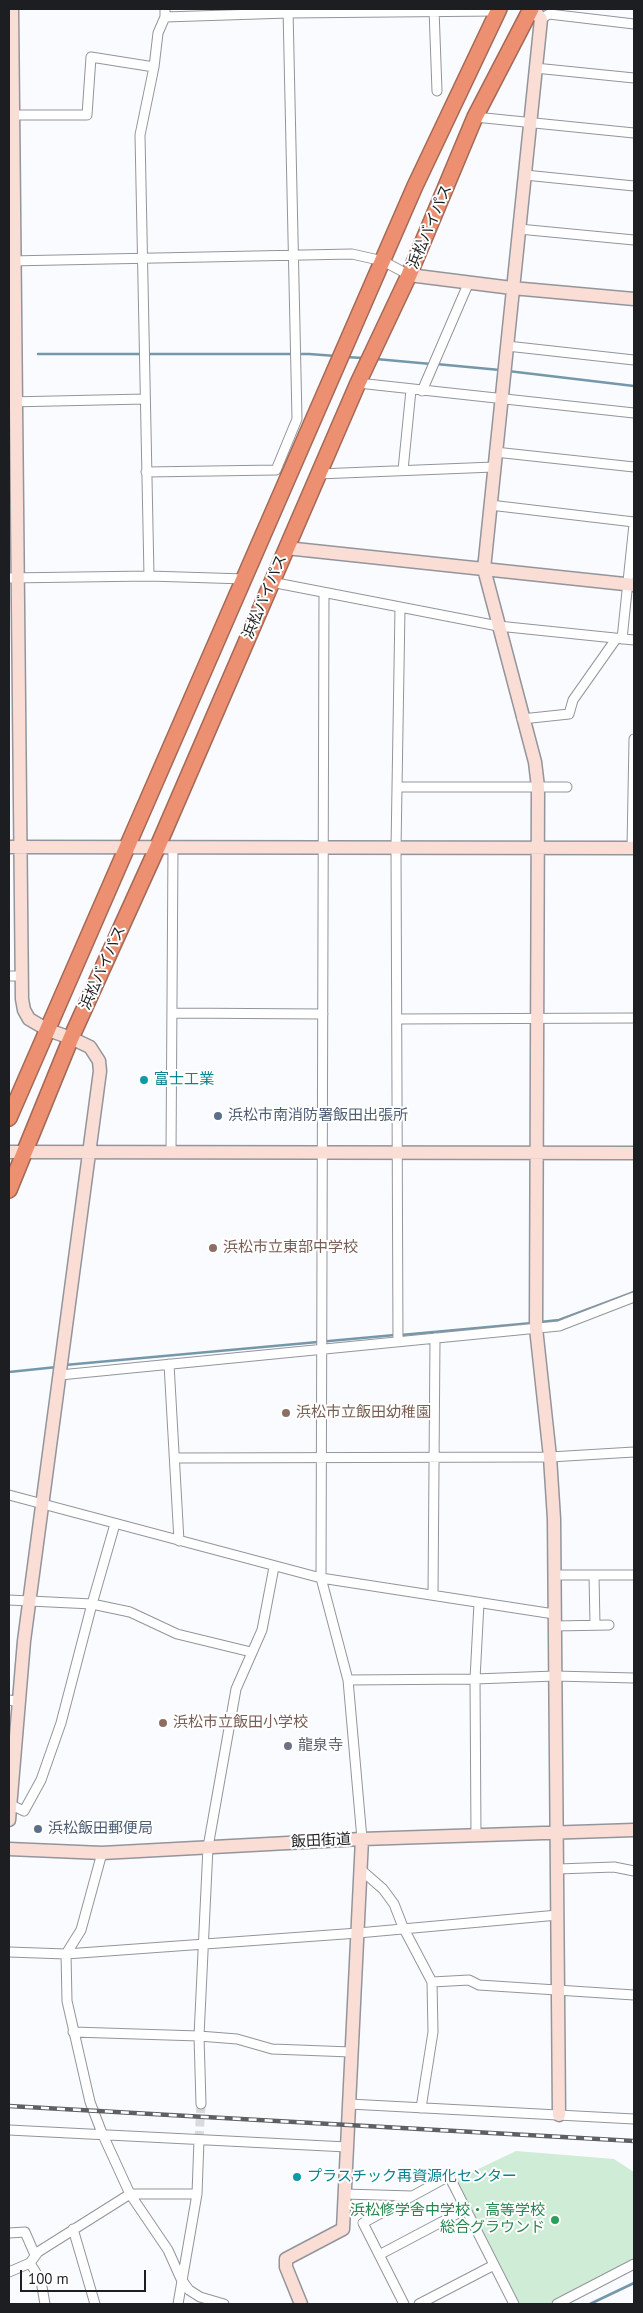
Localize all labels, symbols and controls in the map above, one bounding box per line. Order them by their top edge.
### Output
street label: 浜松バイパス [404,182,456,272]
street label: 浜松バイパス [239,552,291,642]
street label: 浜松バイパス [76,923,130,1013]
place label: 富士工業 [154,1071,214,1089]
marker: 富士工業 [138,1074,150,1086]
place label: 浜松市南消防署飯田出張所 [228,1107,408,1125]
marker: 浜松市南消防署飯田出張所 [212,1110,224,1122]
place label: 浜松市立東部中学校 [223,1239,358,1257]
marker: 浜松市立東部中学校 [207,1242,219,1254]
place label: 浜松市立飯田幼稚園 [296,1404,431,1422]
marker: 浜松市立飯田幼稚園 [280,1407,292,1419]
place label: 浜松市立飯田小学校 [173,1714,308,1732]
marker: 浜松市立飯田小学校 [157,1717,169,1729]
place label: 龍泉寺 [298,1737,343,1755]
marker: 龍泉寺 [282,1740,294,1752]
place label: 浜松飯田郵便局 [48,1820,153,1838]
marker: 浜松飯田郵便局 [32,1823,44,1835]
street label: 飯田街道 [291,1830,351,1852]
place label: プラスチック再資源化センター [307,2168,517,2186]
marker: プラスチック再資源化センター [291,2171,303,2183]
place label: 浜松修学舎中学校・高等学校 総合グラウンド [350,2202,545,2237]
marker: 浜松修学舎中学校・高等学校 総合グラウンド [549,2214,561,2226]
scale bar [22,2260,149,2292]
text: 100 m [28,2269,69,2288]

